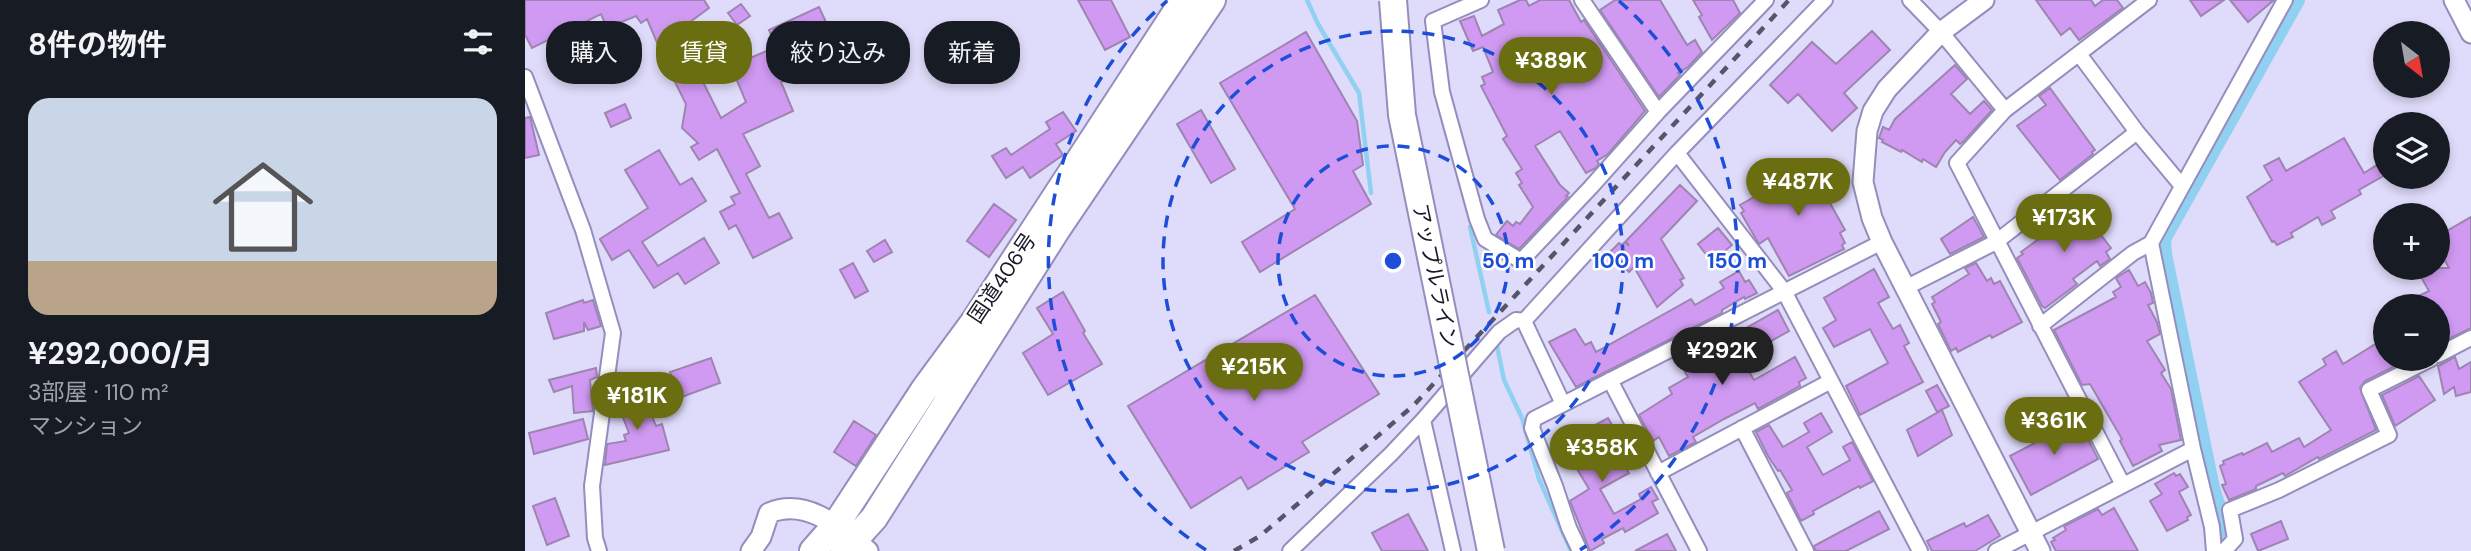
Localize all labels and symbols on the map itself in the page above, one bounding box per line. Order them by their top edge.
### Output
north arrow [2373,21,2450,98]
pin: ¥389K [1502,38,1600,97]
pin: ¥487K [1749,158,1847,218]
pin: ¥173K [2015,194,2113,254]
street label: アップルライン [1406,201,1464,351]
street label: 国道406号 [962,227,1042,329]
text: 50 m [1482,247,1534,275]
text: 100 m [1592,247,1654,275]
text: 150 m [1707,247,1767,275]
centre of rings [1381,249,1405,273]
pin: ¥292K [1673,328,1771,387]
pin: ¥215K [1205,344,1303,403]
pin: ¥181K [588,372,686,432]
pin: ¥361K [2005,398,2103,457]
pin: ¥358K [1553,424,1651,484]

